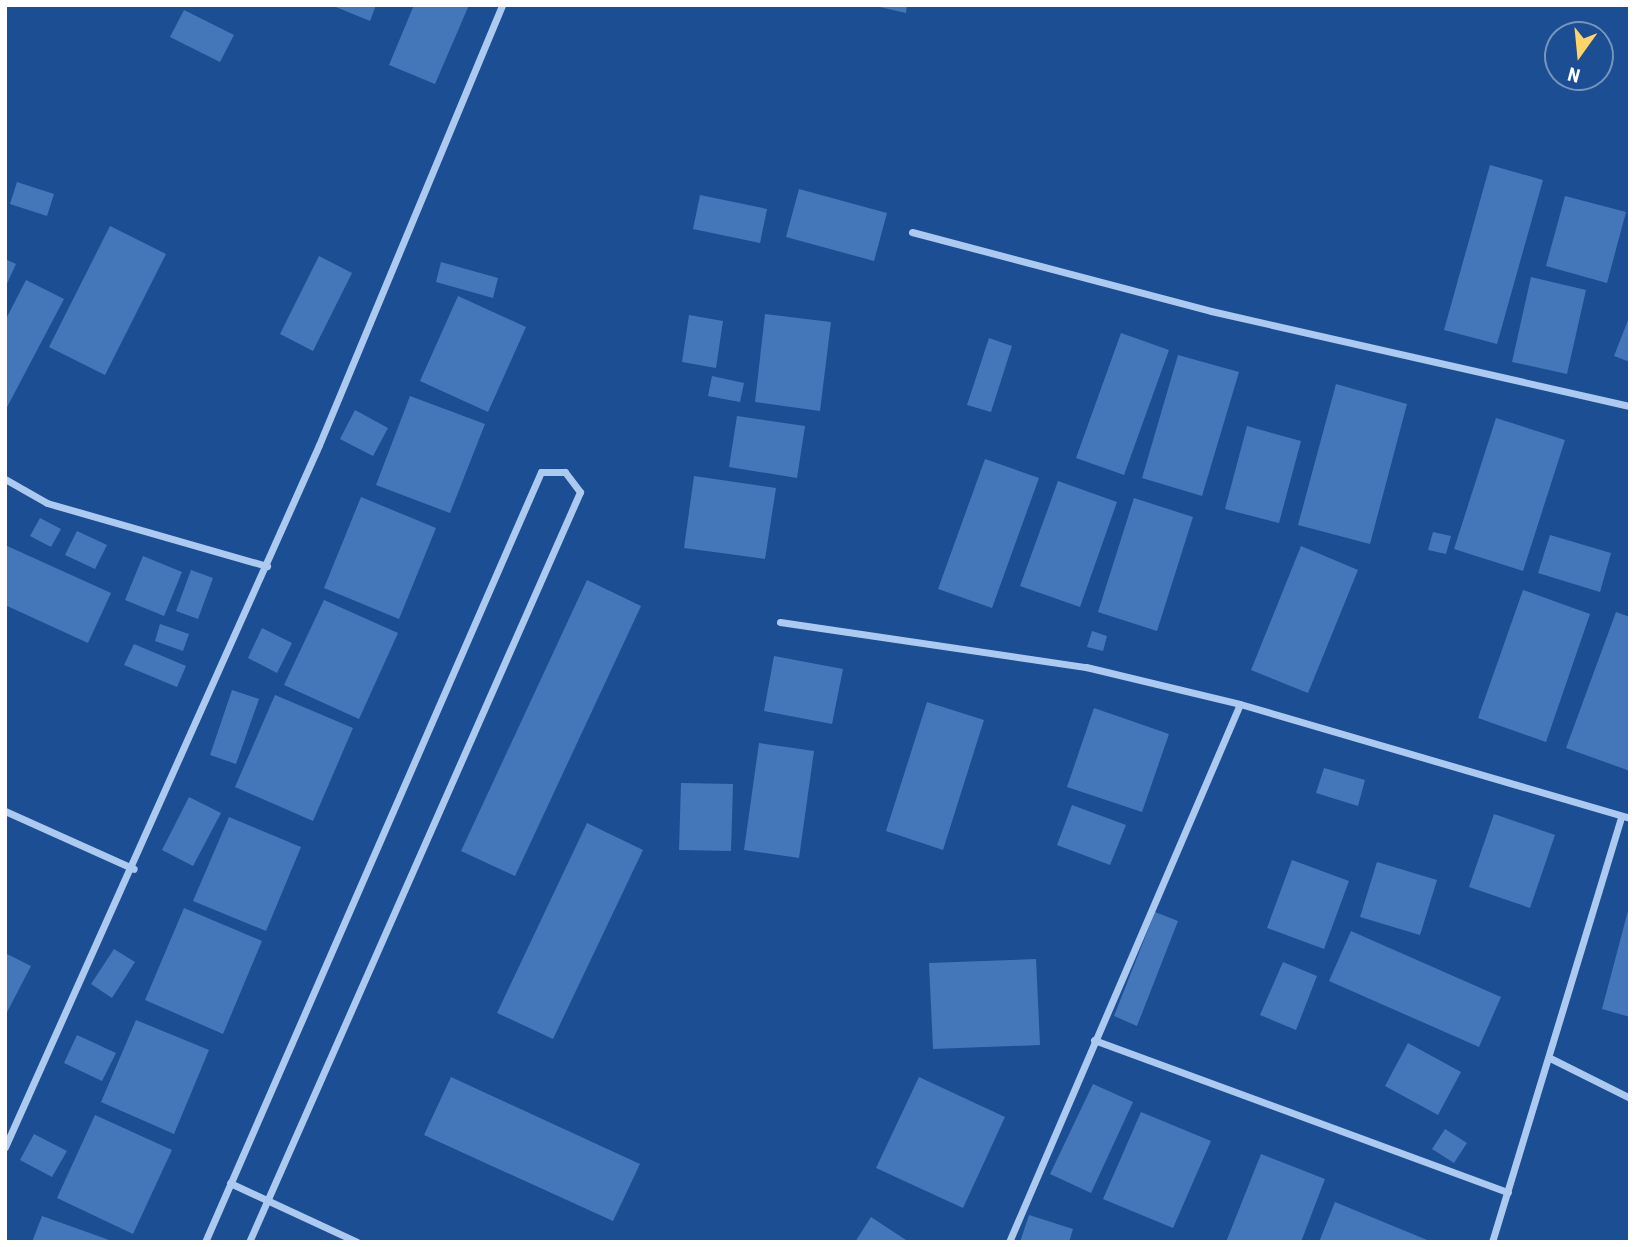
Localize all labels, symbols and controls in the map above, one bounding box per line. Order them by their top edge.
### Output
north arrow [1544,21,1614,91]
text: N [1565,62,1583,87]

